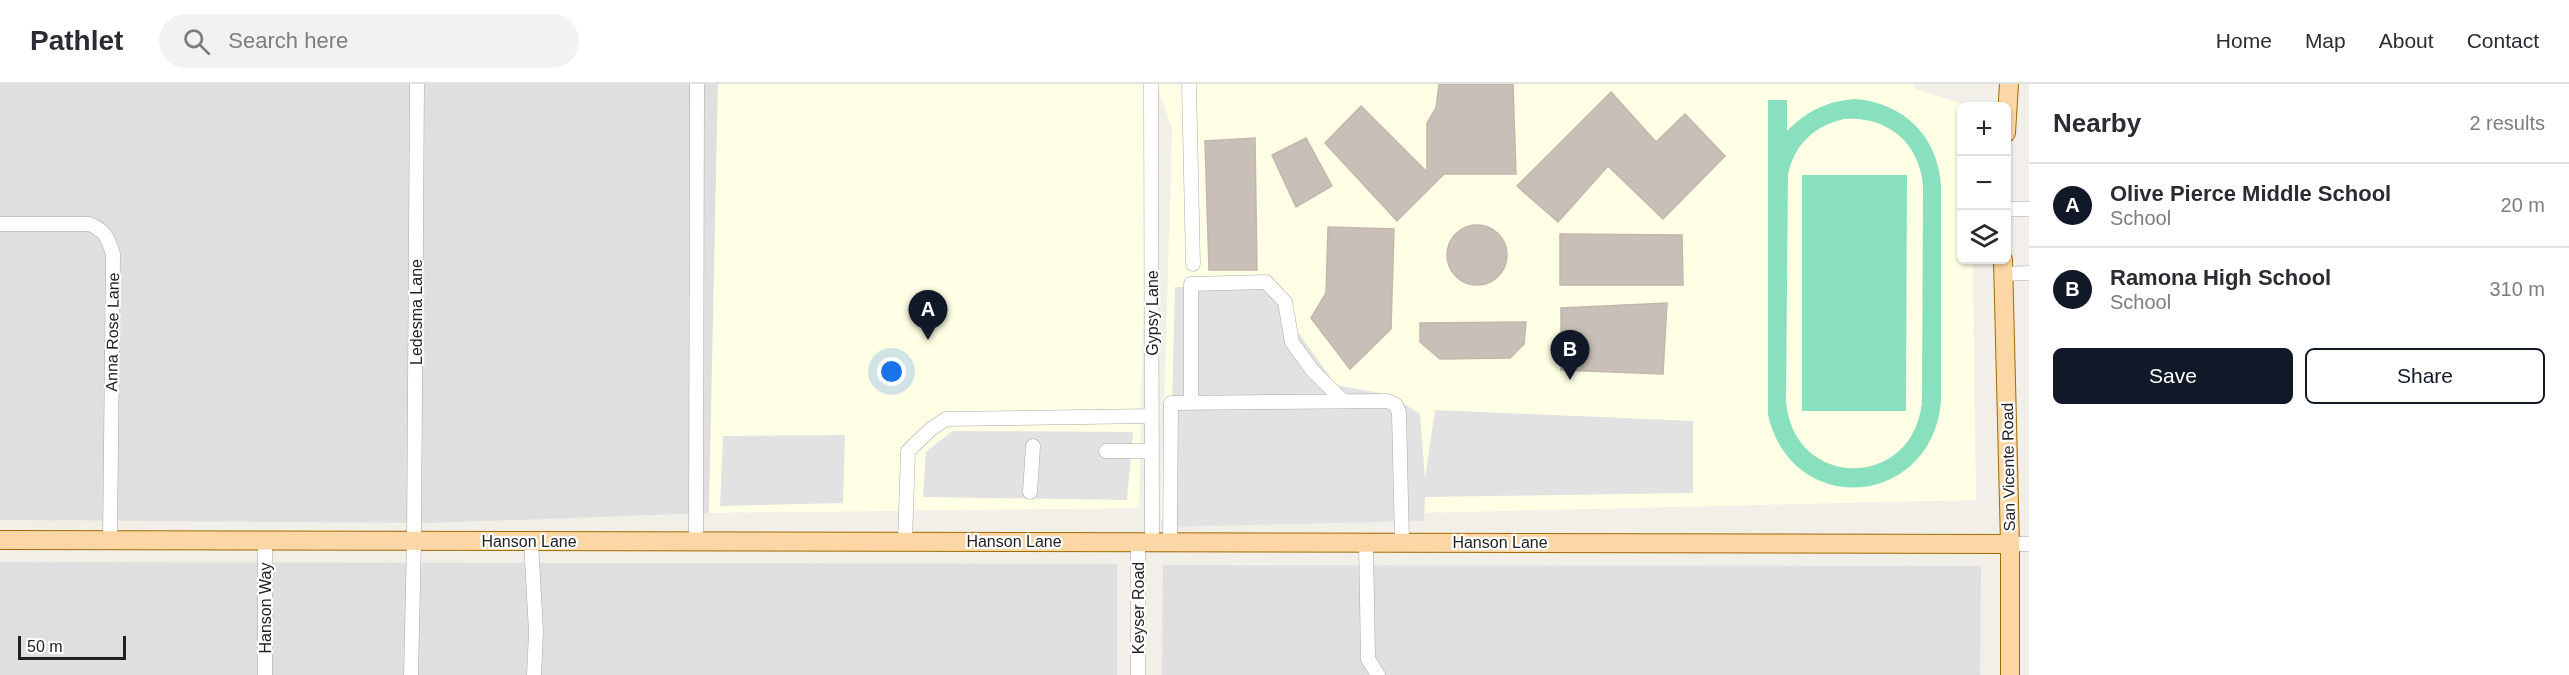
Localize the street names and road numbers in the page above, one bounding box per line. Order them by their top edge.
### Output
street label: Ledesma Lane [408,259,425,365]
street label: Gypsy Lane [1144,270,1161,356]
street label: Anna Rose Lane [103,272,122,392]
street label: San Vicente Road [1999,403,2018,531]
street label: Hanson Lane [481,533,577,550]
street label: Hanson Lane [966,533,1062,550]
street label: Hanson Lane [1452,534,1548,551]
street label: Keyser Road [1130,562,1147,654]
street label: Hanson Way [257,563,274,654]

